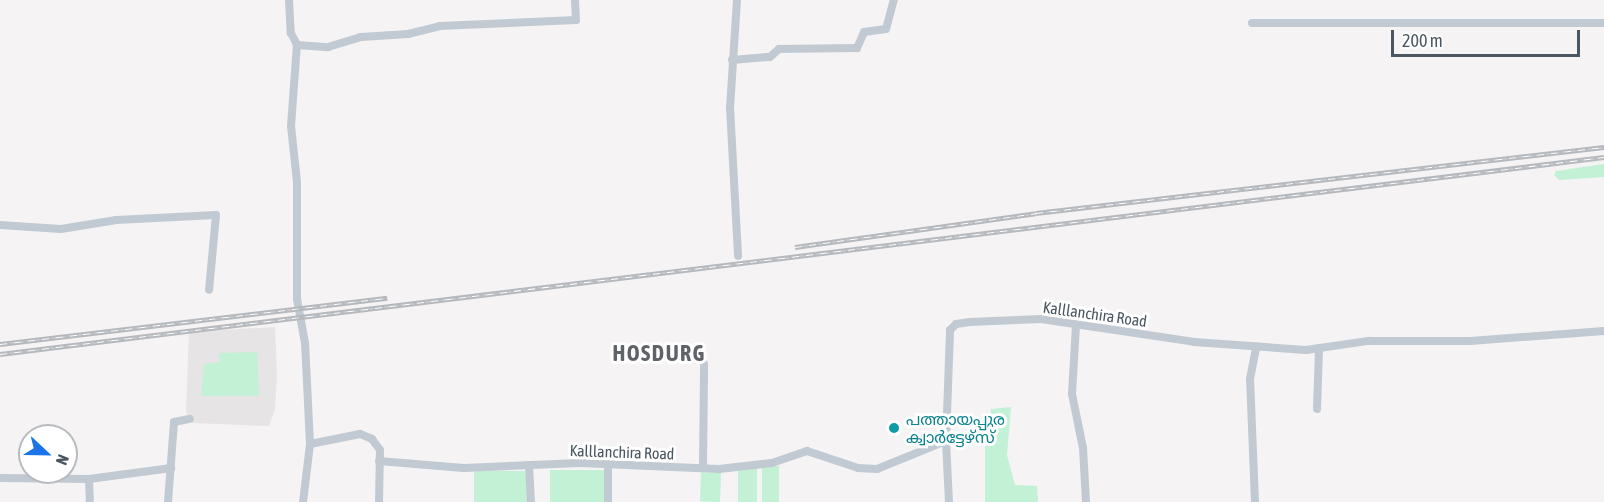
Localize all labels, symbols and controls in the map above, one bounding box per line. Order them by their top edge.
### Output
scale bar [1394,18,1583,56]
text: 200 m [1402,30,1443,51]
street label: Kalllanchira Road [1042,297,1148,331]
district label: HOSDURG [612,341,706,367]
place label: പത്തായപ്പുര ക്വാർട്ടേഴ്സ് [906,409,1005,447]
marker: പത്തായപ്പുര ക്വാർട്ടേഴ്സ് [887,421,901,435]
north arrow [18,424,78,484]
street label: Kalllanchira Road [569,441,675,463]
text: N [53,452,73,468]

